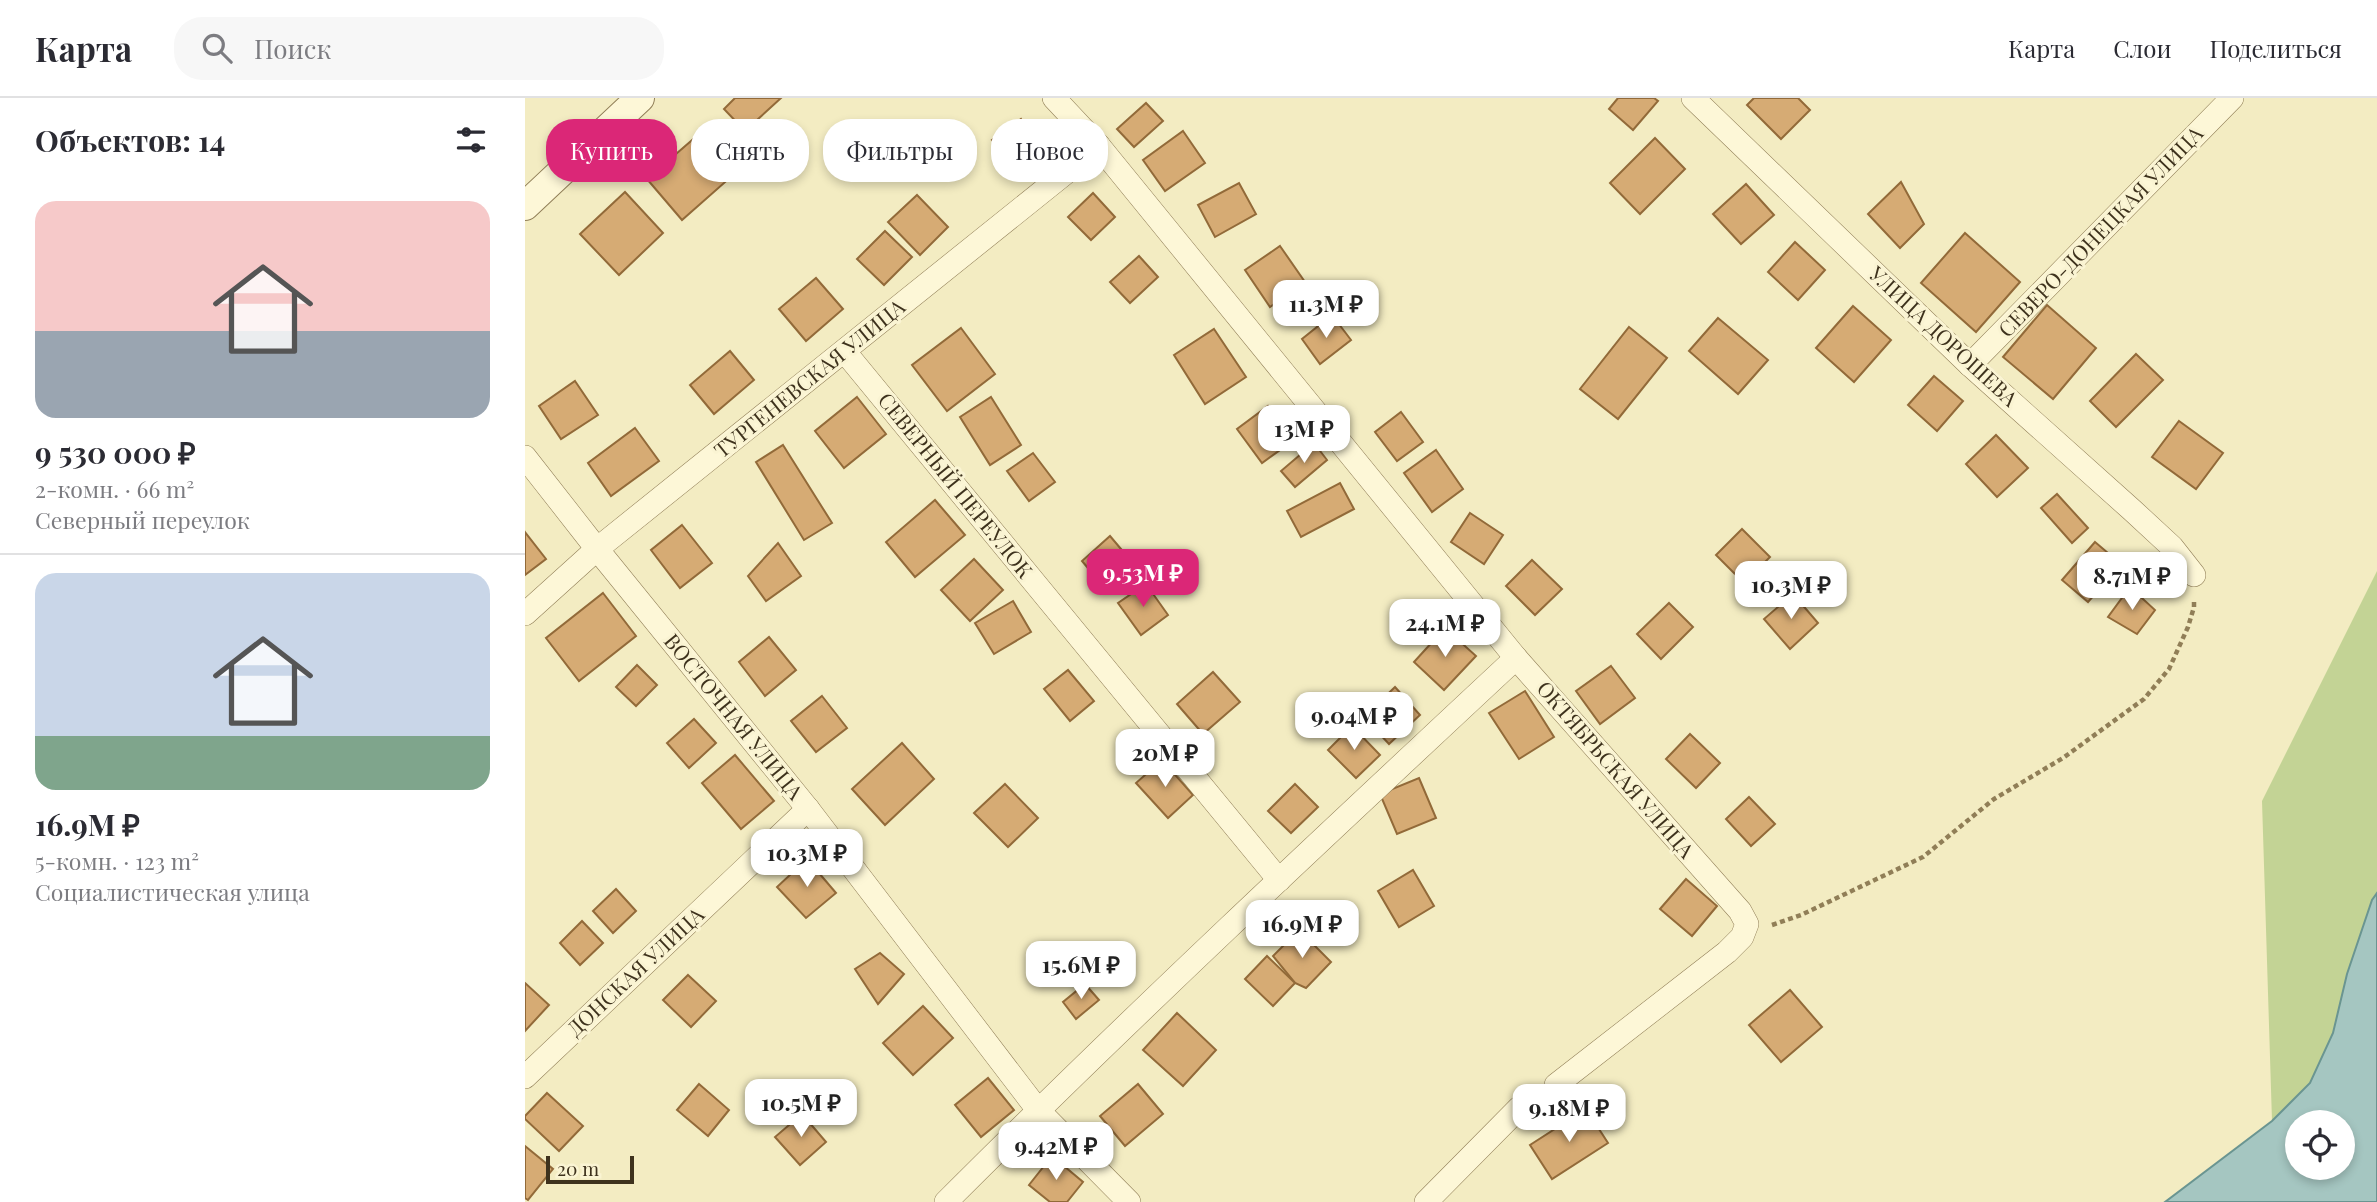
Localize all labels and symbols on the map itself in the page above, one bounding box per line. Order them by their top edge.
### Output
street label: СЕВЕРО-ДОНЕЦКАЯ УЛИЦА [1991,119,2208,342]
street label: УЛИЦА ДОРОШЕВА [1863,259,2025,412]
pin: 11.3M ₽ [1261,280,1391,340]
street label: ТУРГЕНЕВСКАЯ УЛИЦА [708,291,910,463]
street label: СЕВЕРНЫЙ ПЕРЕУЛОК [873,386,1040,583]
pin: 13M ₽ [1255,406,1353,465]
pin: 9.53M ₽ [1078,550,1208,609]
pin: 8.71M ₽ [2067,552,2197,612]
pin: 10.3M ₽ [1726,561,1856,621]
pin: 24.1M ₽ [1380,600,1510,659]
street label: ВОСТОЧНАЯ УЛИЦА [659,627,811,805]
street label: ОКТЯБРЬСКАЯ УЛИЦА [1532,674,1702,864]
pin: 9.04M ₽ [1289,692,1419,752]
pin: 20M ₽ [1116,730,1214,789]
pin: 10.3M ₽ [742,830,872,889]
street label: ДОНСКАЯ УЛИЦА [560,899,710,1041]
pin: 16.9M ₽ [1237,900,1367,960]
pin: 15.6M ₽ [1016,942,1146,1001]
pin: 10.5M ₽ [736,1080,866,1139]
pin: 9.18M ₽ [1504,1084,1634,1144]
pin: 9.42M ₽ [991,1122,1121,1182]
scale bar [546,1153,633,1185]

